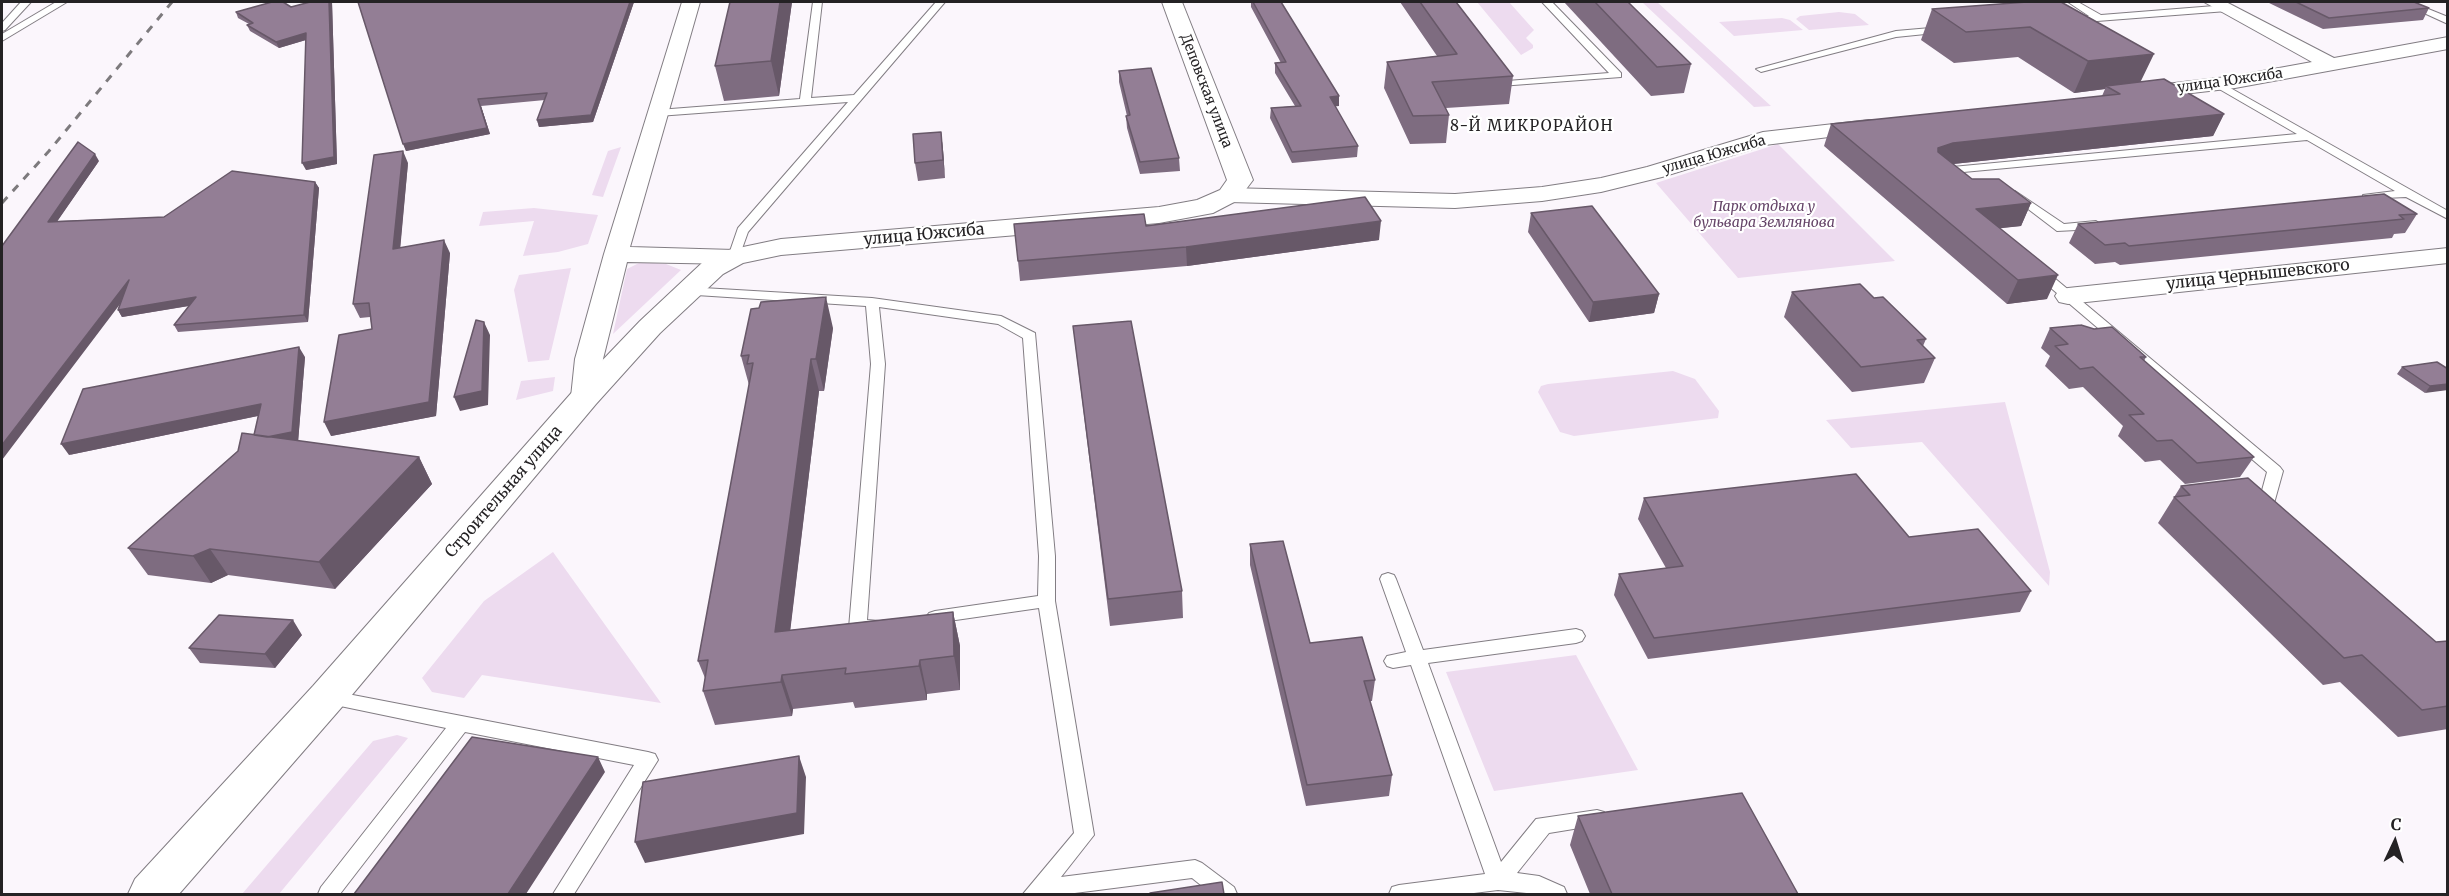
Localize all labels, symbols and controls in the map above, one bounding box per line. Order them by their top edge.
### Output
street label: Деповская улица [1177,32,1235,150]
street label: улица Южсиба [2176,65,2284,97]
district label: 8-Й МИКРОРАЙОН [1450,118,1614,136]
street label: улица Южсиба [1661,132,1767,178]
park label: Парк отдыха у бульвара Землянова [1693,199,1835,232]
street label: улица Южсиба [863,220,985,250]
street label: улица Чернышевского [2165,256,2351,294]
street label: Строительная улица [441,422,567,562]
north arrow [2365,812,2425,872]
text: С [2390,814,2402,834]

